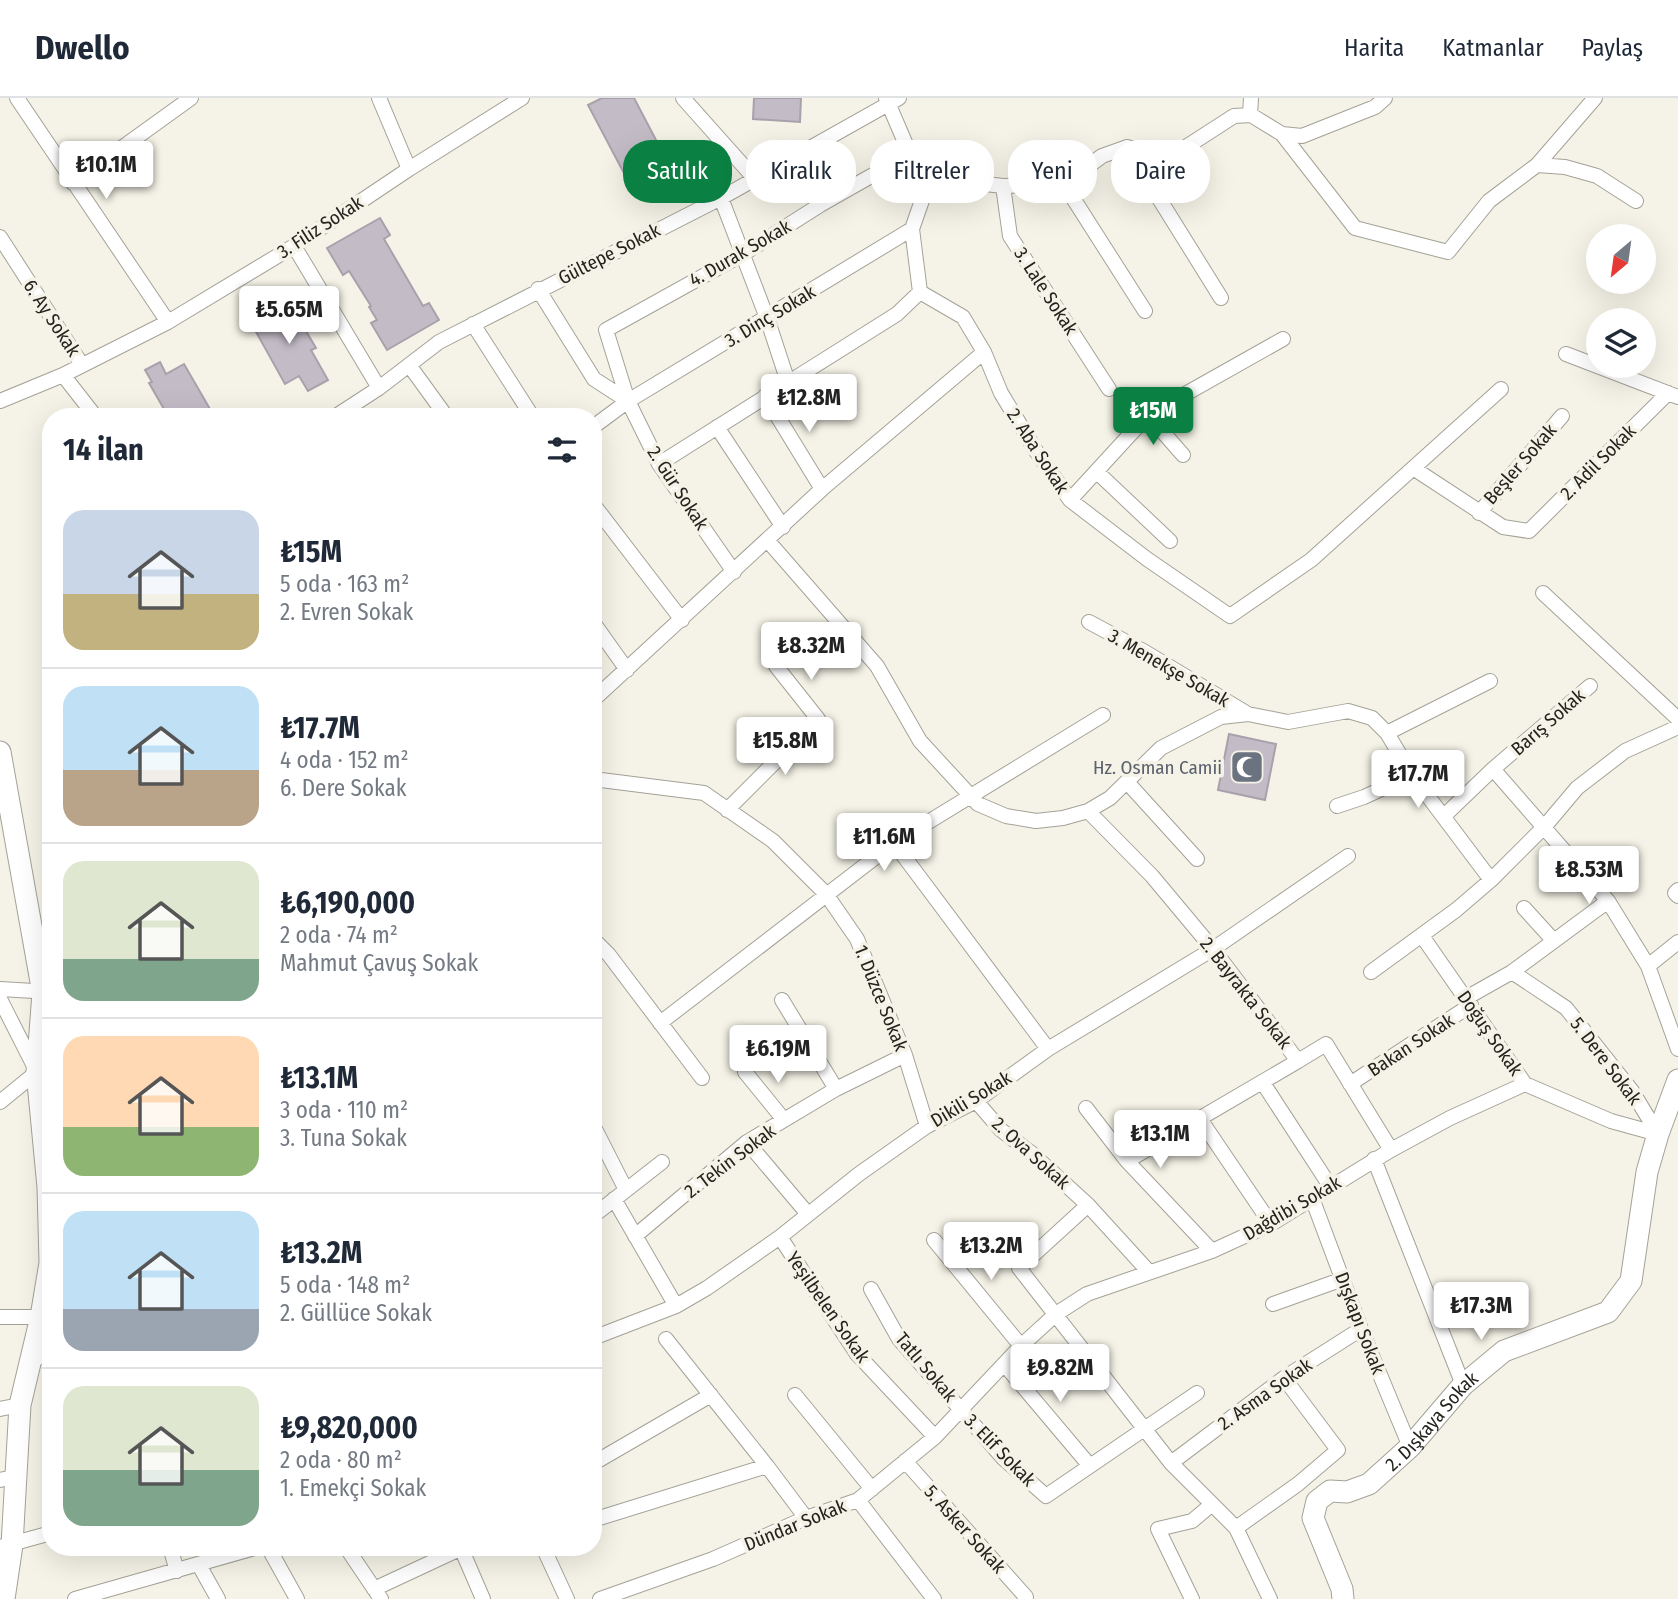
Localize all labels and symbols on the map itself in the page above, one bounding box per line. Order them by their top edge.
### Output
pin: ₺10.1M [49,141,163,201]
street label: 3. Filiz Sokak [273,191,367,263]
street label: 4. Durak Sokak [685,215,795,291]
street label: Gültepe Sokak [554,218,664,290]
north arrow [1586,224,1656,294]
street label: 3. Lale Sokak [1009,243,1083,339]
street label: 6. Ay Sokak [19,275,85,361]
street label: 3. Dinç Sokak [721,280,820,352]
pin: ₺5.65M [232,286,346,346]
pin: ₺12.8M [752,374,866,434]
pin: ₺15M [1112,388,1194,447]
street label: 2. Aba Sokak [1002,404,1074,498]
street label: Beşler Sokak [1479,419,1561,509]
street label: 2. Adil Sokak [1555,419,1641,505]
street label: 2. Gür Sokak [642,442,714,534]
pin: ₺8.32M [754,622,868,682]
street label: 3. Menekşe Sokak [1104,624,1234,712]
street label: Barış Sokak [1507,684,1590,760]
pin: ₺15.8M [728,718,842,777]
mosque icon: Hz. Osman Camii [1228,748,1266,786]
pin: ₺17.7M [1361,750,1475,810]
place label: Hz. Osman Camii [1093,756,1222,779]
pin: ₺11.6M [827,814,941,873]
pin: ₺8.53M [1532,846,1646,906]
street label: 2. Bayrakta Sokak [1195,933,1297,1053]
street label: 1. Düzce Sokak [849,942,913,1054]
street label: Doğuş Sokak [1452,986,1528,1080]
street label: Bakan Sokak [1364,1009,1459,1081]
street label: 5. Dere Sokak [1566,1013,1646,1109]
pin: ₺6.19M [721,1026,835,1085]
street label: Dikili Sokak [927,1066,1016,1132]
pin: ₺13.1M [1103,1110,1217,1170]
street label: 2. Ova Sokak [987,1112,1075,1194]
street label: 2. Tekin Sokak [680,1119,780,1203]
street label: Dağdibi Sokak [1239,1171,1345,1245]
pin: ₺13.2M [934,1222,1048,1282]
street label: Yeşilbelen Sokak [781,1247,875,1367]
street label: Dışkapı Sokak [1330,1269,1390,1377]
pin: ₺17.3M [1424,1282,1538,1342]
street label: Tatlı Sokak [890,1328,962,1407]
pin: ₺9.82M [1003,1344,1117,1404]
street label: 2. Asma Sokak [1214,1353,1317,1435]
street label: 2. Dışkaya Sokak [1380,1366,1482,1475]
street label: 3. Elif Sokak [960,1409,1040,1491]
street label: 5. Asker Sokak [919,1480,1011,1578]
street label: Dündar Sokak [741,1494,849,1556]

